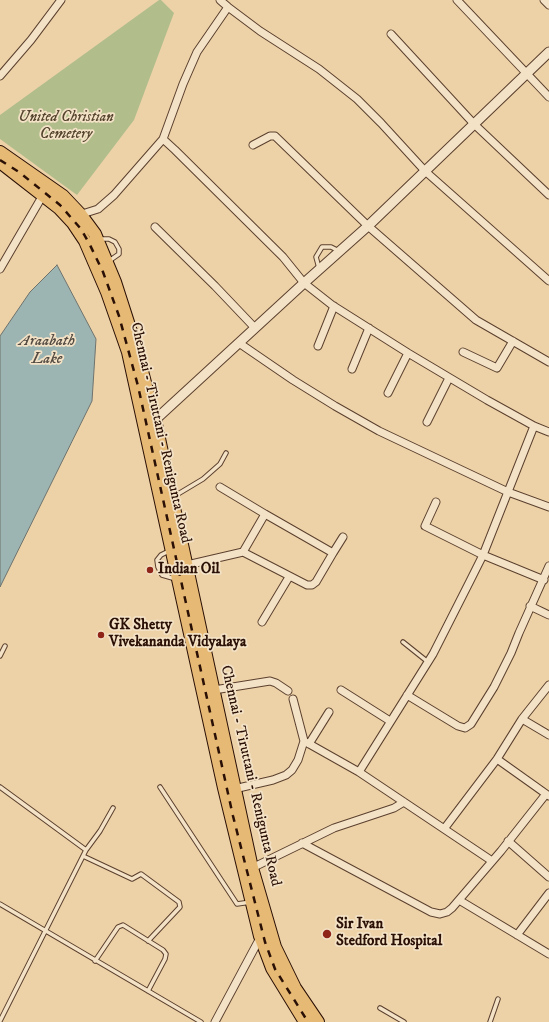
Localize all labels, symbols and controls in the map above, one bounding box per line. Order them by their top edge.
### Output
park label: United Christian Cemetery [18,109,114,144]
street label: Chennai - Tiruttani - Renigunta Road [126,321,194,545]
water label: Araabath Lake [19,332,75,370]
place label: Indian Oil [158,561,220,579]
marker: Indian Oil [145,565,155,575]
place label: GK Shetty Vivekananda Vidyalaya [109,617,246,652]
marker: GK Shetty Vivekananda Vidyalaya [96,630,106,640]
street label: Chennai - Tiruttani - Renigunta Road [216,664,284,888]
place label: Sir Ivan Stedford Hospital [336,916,442,951]
marker: Sir Ivan Stedford Hospital [321,928,333,940]

